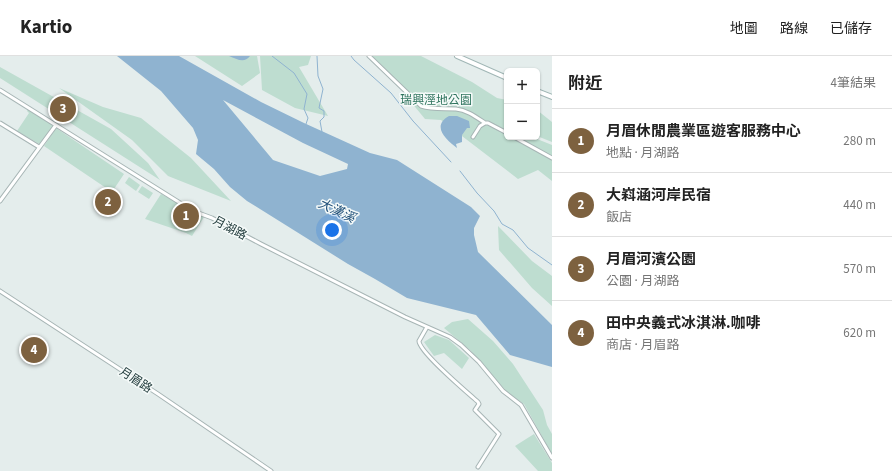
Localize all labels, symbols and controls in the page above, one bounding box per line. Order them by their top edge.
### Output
text: Kartio [20,14,72,41]
text: 地圖 [730,19,758,39]
text: 路線 [780,19,808,39]
text: 已儲存 [830,19,872,39]
map controls [504,68,540,140]
button: + [504,68,540,104]
text: 附近 [568,72,602,96]
text: 4筆結果 [831,74,876,92]
park label: 瑞興溼地公園 [400,92,472,109]
pin: 3 [50,94,76,124]
button: − [504,104,540,140]
text: 月眉休閒農業區遊客服務中心 [606,121,801,142]
text: 1 [578,132,584,150]
text: 280 m [843,132,876,150]
text: 地點 · 月湖路 [606,144,679,162]
text: 大嵙涵河岸民宿 [606,185,711,206]
pin: 2 [95,187,121,217]
water label: 大漢溪 [315,195,360,228]
text: 2 [578,196,584,214]
text: 440 m [843,196,876,214]
pin: 1 [173,201,199,231]
text: 飯店 [606,208,632,226]
street label: 月湖路 [210,212,250,244]
your location [322,220,342,240]
text: 月眉河濱公園 [606,249,696,270]
text: 3 [578,260,584,278]
text: 570 m [843,260,876,278]
text: 公園 · 月湖路 [606,272,679,290]
text: 田中央義式冰淇淋.咖啡 [606,313,761,334]
text: 4 [578,324,584,342]
text: 620 m [843,324,876,342]
pin: 4 [21,335,47,365]
text: 商店 · 月眉路 [606,336,679,354]
street label: 月眉路 [116,363,155,397]

